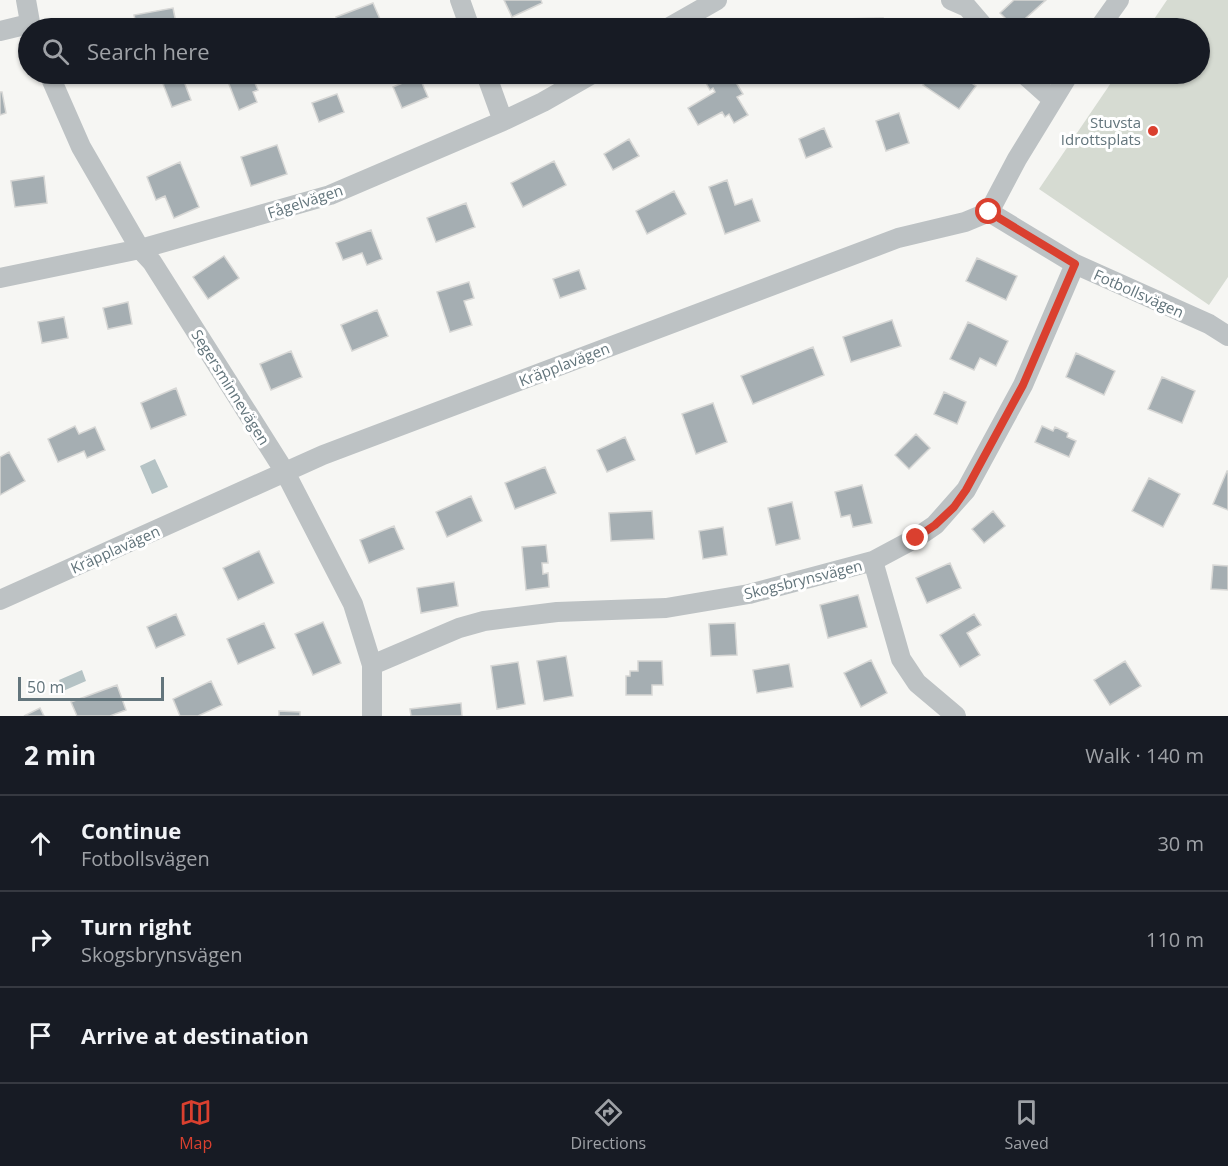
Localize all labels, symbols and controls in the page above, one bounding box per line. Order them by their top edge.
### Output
search box [18,18,1210,84]
icon: search [39,35,72,68]
text: Search here [87,36,210,66]
place label: Stuvsta Idrottsplats [1061,112,1141,149]
marker: Stuvsta Idrottsplats [1146,124,1160,138]
street label: Fågelvägen [265,179,345,223]
route start [975,198,1001,224]
street label: Fotbollsvägen [1091,264,1187,322]
street label: Segersminnevägen [187,325,275,449]
street label: Kräpplavägen [516,338,612,390]
street label: Kräpplavägen [67,520,163,578]
route end [902,524,928,550]
street label: Skogsbrynsvägen [742,555,864,603]
scale bar [18,674,164,702]
text: 50 m [27,676,64,698]
text: 2 min [24,737,96,773]
text: Walk · 140 m [1085,742,1204,769]
text: Continue [81,815,181,845]
icon: ahead [24,827,57,860]
text: 30 m [1157,830,1204,857]
text: Fotbollsvägen [81,845,210,872]
text: Turn right [81,911,192,941]
icon: right [24,923,57,956]
text: 110 m [1146,926,1204,953]
text: Skogsbrynsvägen [81,941,243,968]
icon: arrive [24,1019,57,1052]
text: Arrive at destination [81,1020,309,1050]
tab: Map [179,1096,212,1154]
tab: Directions [571,1096,646,1154]
tab: Saved [1004,1096,1049,1154]

